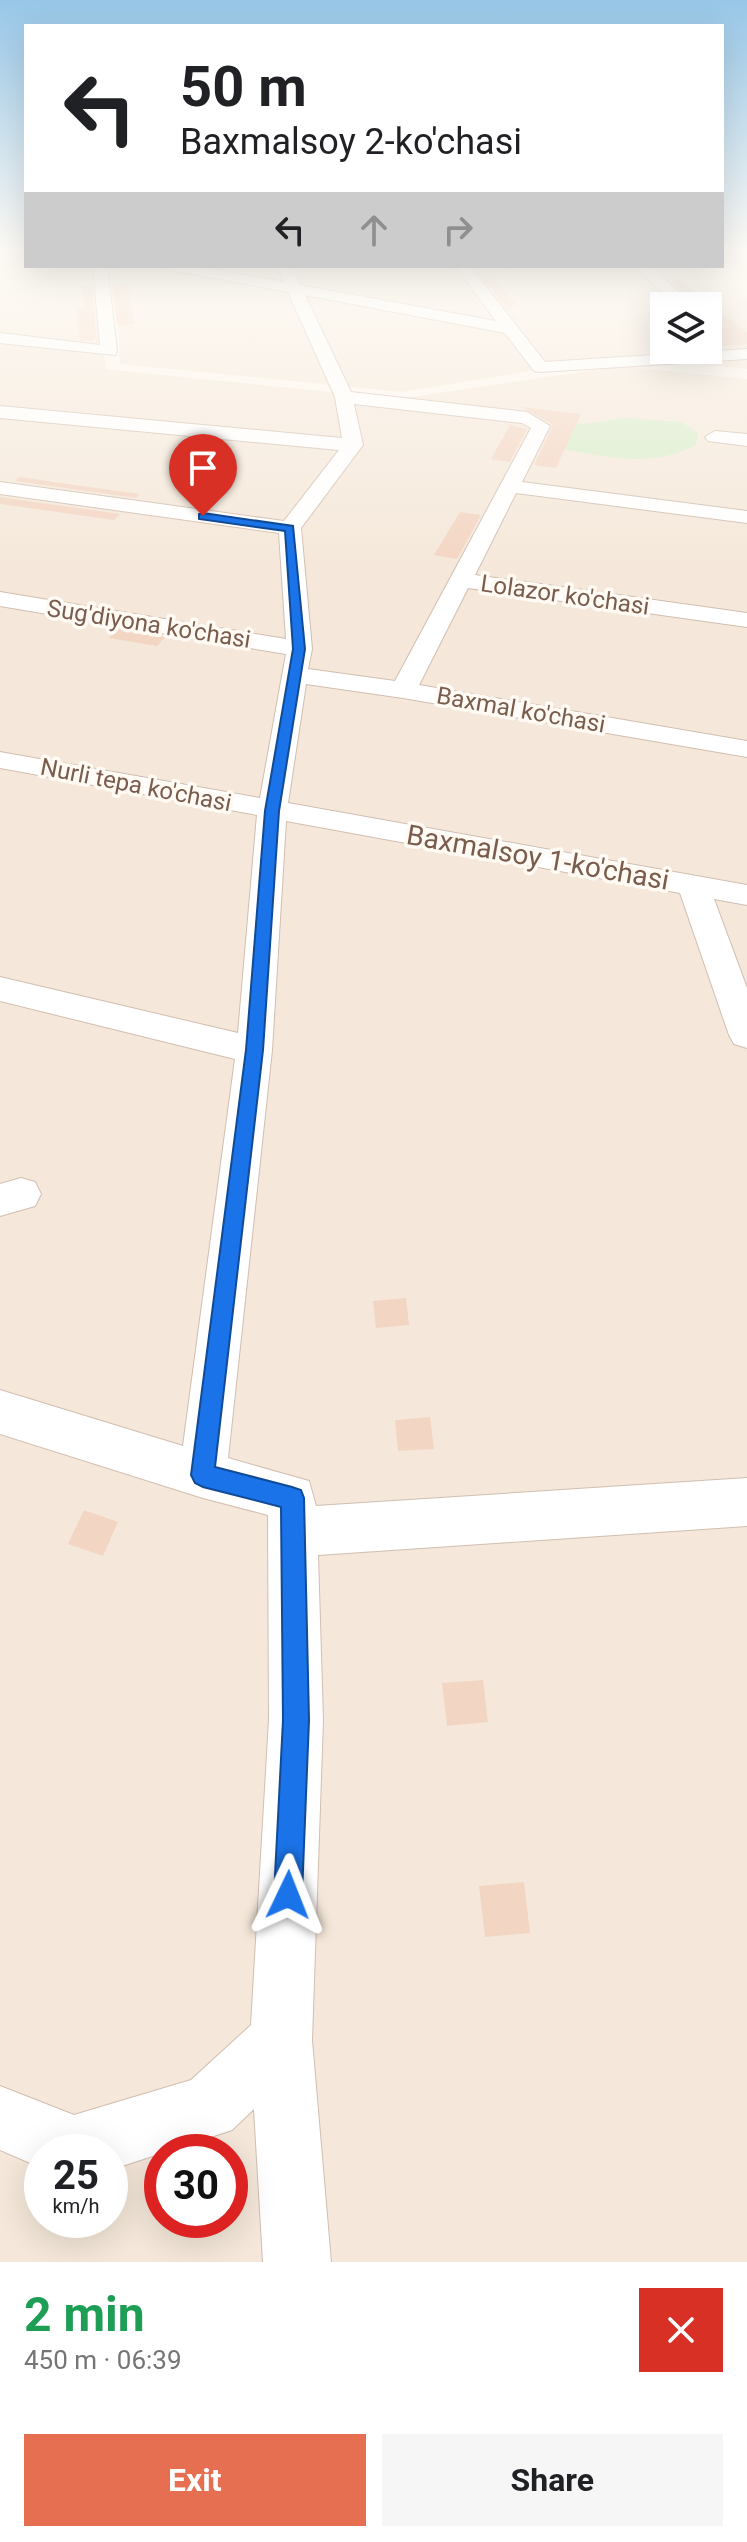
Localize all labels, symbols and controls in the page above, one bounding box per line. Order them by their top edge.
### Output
text: 50 m [180,54,307,120]
icon: left [48,56,152,160]
text: Baxmalsoy 2-ko'chasi [180,121,522,163]
icon: left [268,208,312,252]
icon: ahead [352,208,396,252]
icon: right [436,208,480,252]
map controls [650,292,722,364]
button: layers [650,292,722,364]
pin [169,434,237,516]
icon: arrive [181,446,225,490]
street label: Lolazor ko'chasi [479,569,651,621]
street label: Sug'diyona ko'chasi [45,594,253,654]
street label: Baxmal ko'chasi [435,681,607,739]
street label: Nurli tepa ko'chasi [38,753,234,817]
street label: Baxmalsoy 1-ko'chasi [404,818,672,897]
position arrow [246,1853,330,1937]
speed limit sign: 30 [144,2134,248,2238]
text: 25 [53,2152,99,2199]
text: km/h [53,2194,99,2218]
text: 2 min [24,2286,145,2343]
button: close [639,2288,723,2372]
text: 450 m · 06:39 [24,2345,182,2375]
button: Exit [24,2434,366,2526]
button: Share [382,2434,723,2526]

